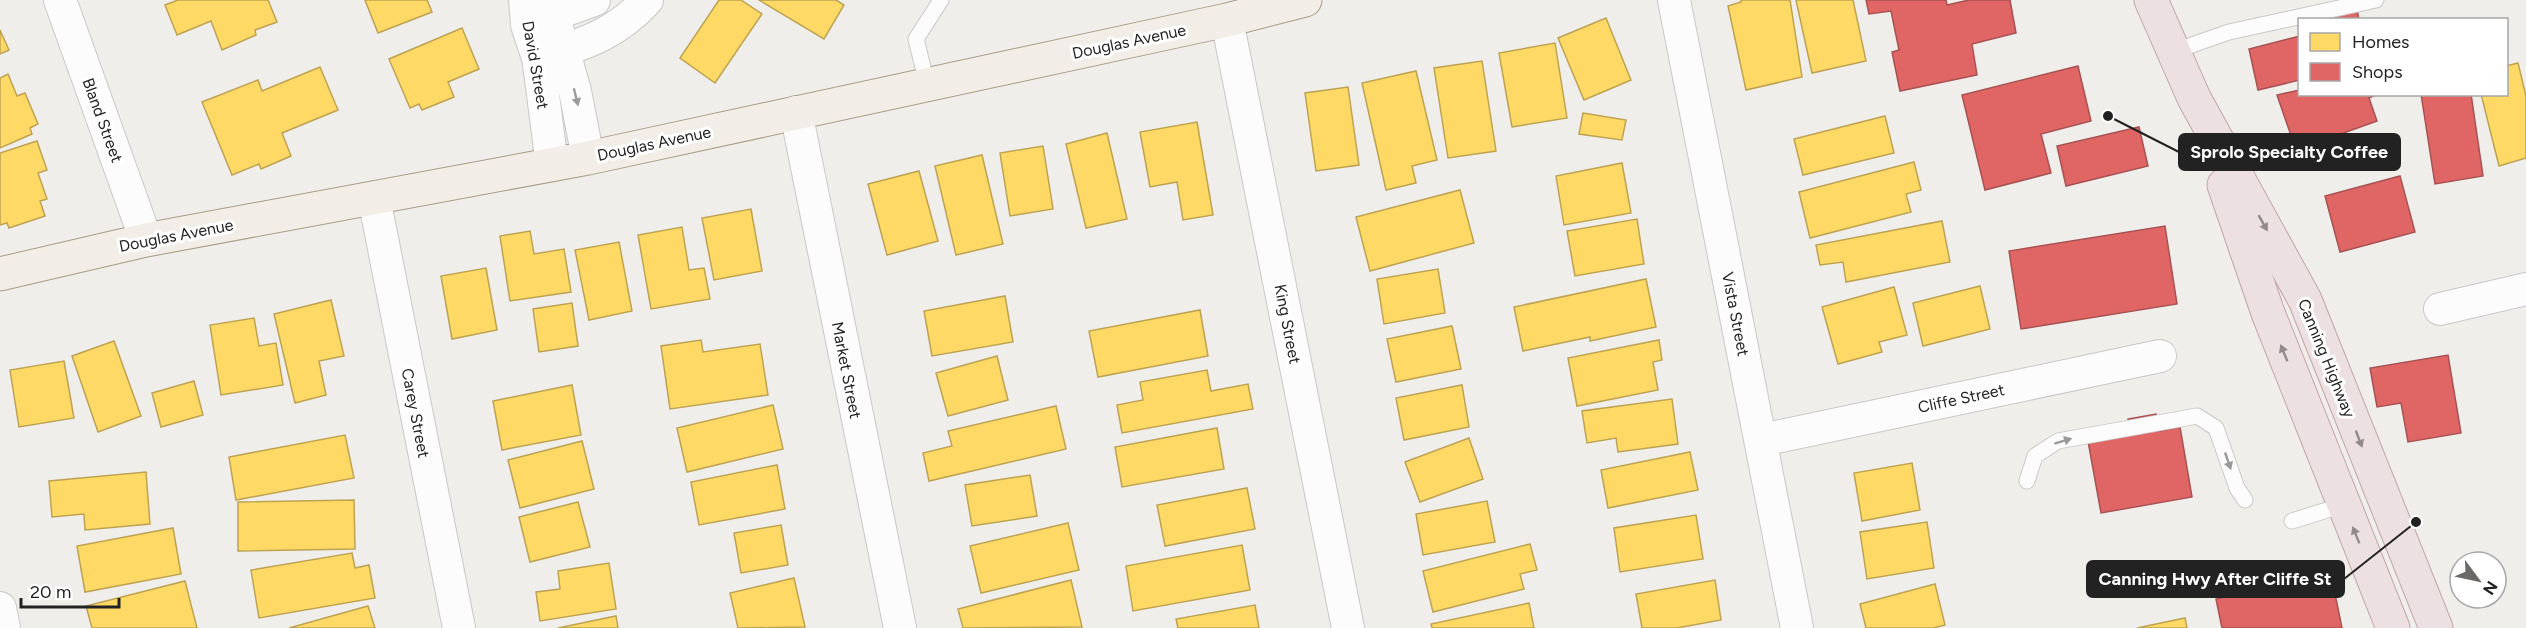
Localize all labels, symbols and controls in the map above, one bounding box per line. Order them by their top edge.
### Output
legend [2298,18,2508,96]
street label: David Street [518,20,553,111]
street label: Douglas Avenue [1070,20,1188,63]
text: Homes [2352,31,2410,53]
text: Shops [2352,61,2403,83]
street label: Bland Street [78,75,127,165]
one-way arrow [572,87,582,106]
street label: Douglas Avenue [595,122,713,165]
callout: Sprolo Specialty Coffee [2179,134,2400,170]
text: Sprolo Specialty Coffee [2190,141,2388,163]
street label: Douglas Avenue [117,215,235,256]
one-way arrow [2258,215,2268,232]
street label: Vista Street [1718,270,1753,358]
street label: King Street [1270,283,1305,365]
street label: Canning Highway [2294,296,2359,421]
street label: Market Street [828,320,865,420]
one-way arrow [2279,344,2289,362]
street label: Carey Street [398,367,433,459]
street label: Cliffe Street [1916,380,2006,417]
one-way arrow [2355,430,2365,448]
one-way arrow [2054,436,2072,445]
one-way arrow [2224,452,2233,470]
one-way arrow [2351,526,2360,544]
north arrow [2448,550,2508,610]
callout: Canning Hwy After Cliffe St [2087,561,2344,597]
text: Canning Hwy After Cliffe St [2099,568,2331,590]
scale bar [21,571,118,609]
text: N [2479,578,2501,598]
text: 20 m [30,581,71,603]

